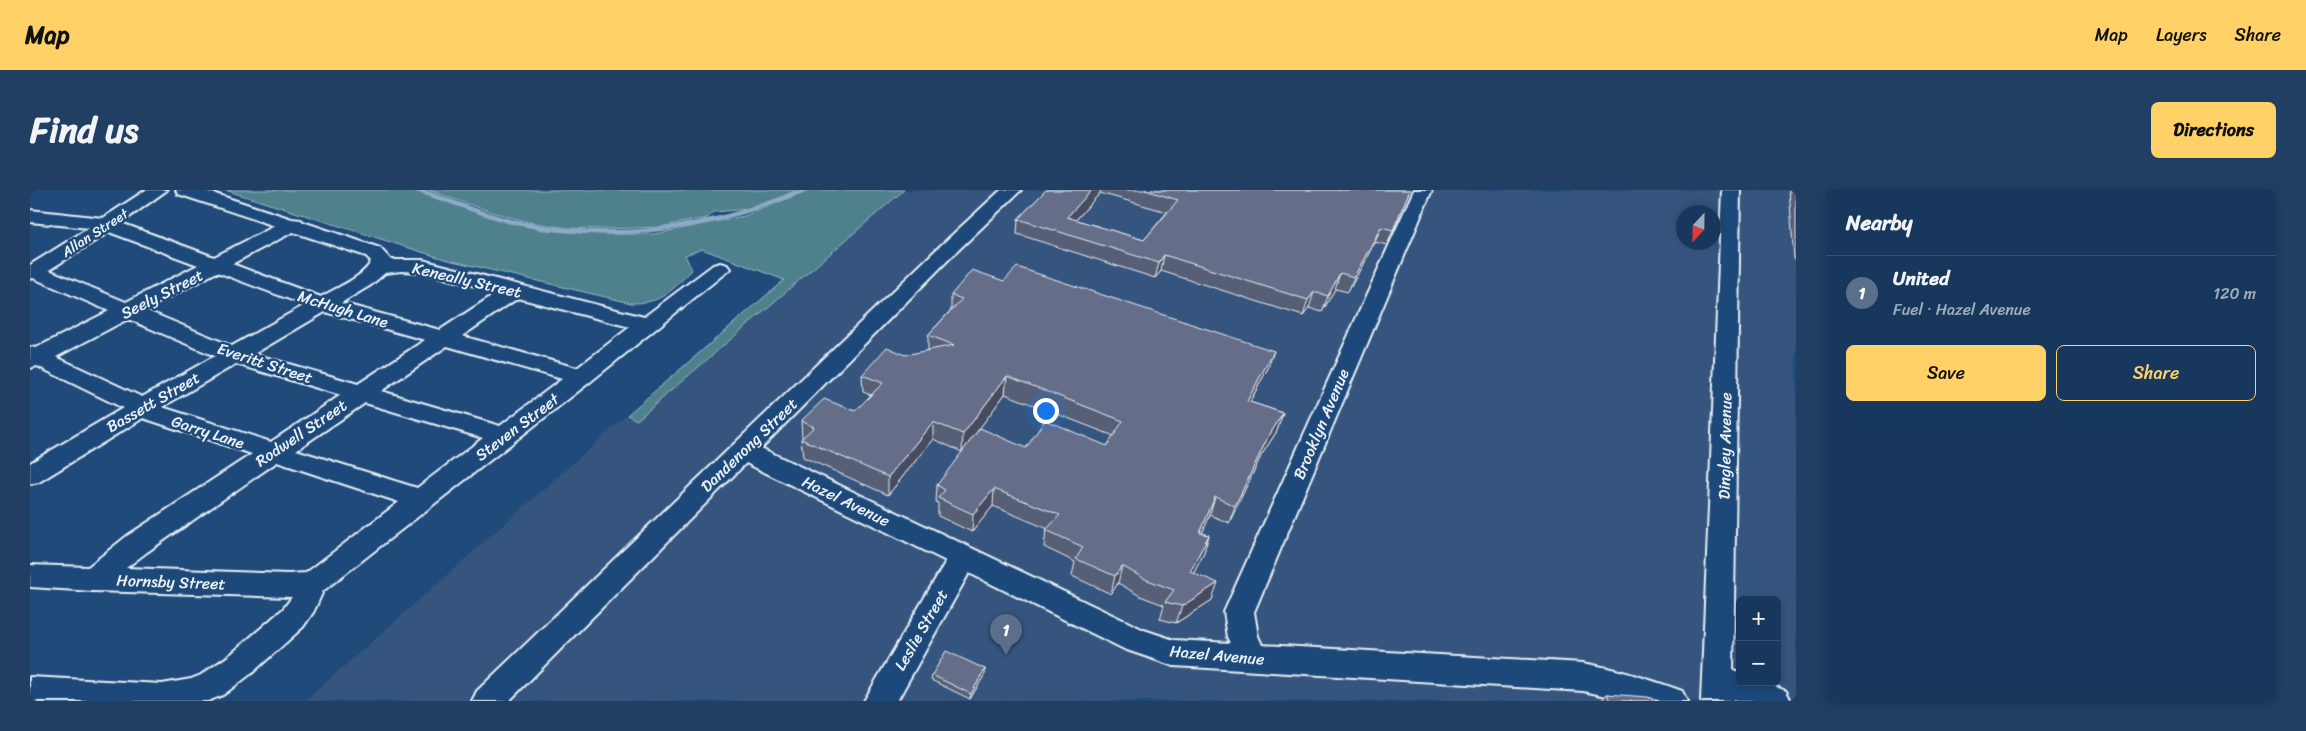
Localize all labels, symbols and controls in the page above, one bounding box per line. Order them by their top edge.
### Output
text: Map [25,14,69,56]
text: Map [2095,19,2128,51]
text: Layers [2156,19,2207,51]
text: Share [2235,19,2281,51]
text: Find us [30,99,138,161]
button: Directions [2151,102,2276,158]
street label: Allan Street [56,201,135,265]
text: Nearby [1846,204,1912,242]
north arrow [1676,205,1721,250]
street label: Keneally Street [409,253,525,307]
street label: Seely Street [115,261,209,327]
text: United [1893,262,1949,295]
text: 1 [1859,279,1865,308]
text: 120 m [2213,279,2256,308]
street label: McHugh Lane [294,281,392,337]
text: Fuel · Hazel Avenue [1893,295,2031,324]
street label: Everitt Street [213,334,317,392]
button: Save [1846,345,2046,401]
button: Share [2056,345,2256,401]
street label: Bassett Street [101,363,205,441]
street label: Brooklyn Avenue [1285,364,1358,484]
street label: Steven Street [468,385,566,469]
street label: Rodwell Street [249,391,353,475]
street label: Dandenong Street [693,391,805,499]
street label: Dingley Avenue [1710,392,1740,500]
your location [1033,398,1059,424]
street label: Garry Lane [168,407,249,458]
street label: Hazel Avenue [797,467,895,535]
street label: Hornsby Street [116,566,226,598]
street label: Leslie Street [886,584,956,676]
map controls [1736,596,1781,686]
button: + [1736,596,1781,641]
pin: 1 [990,614,1022,655]
street label: Hazel Avenue [1168,636,1266,674]
button: − [1736,641,1781,686]

